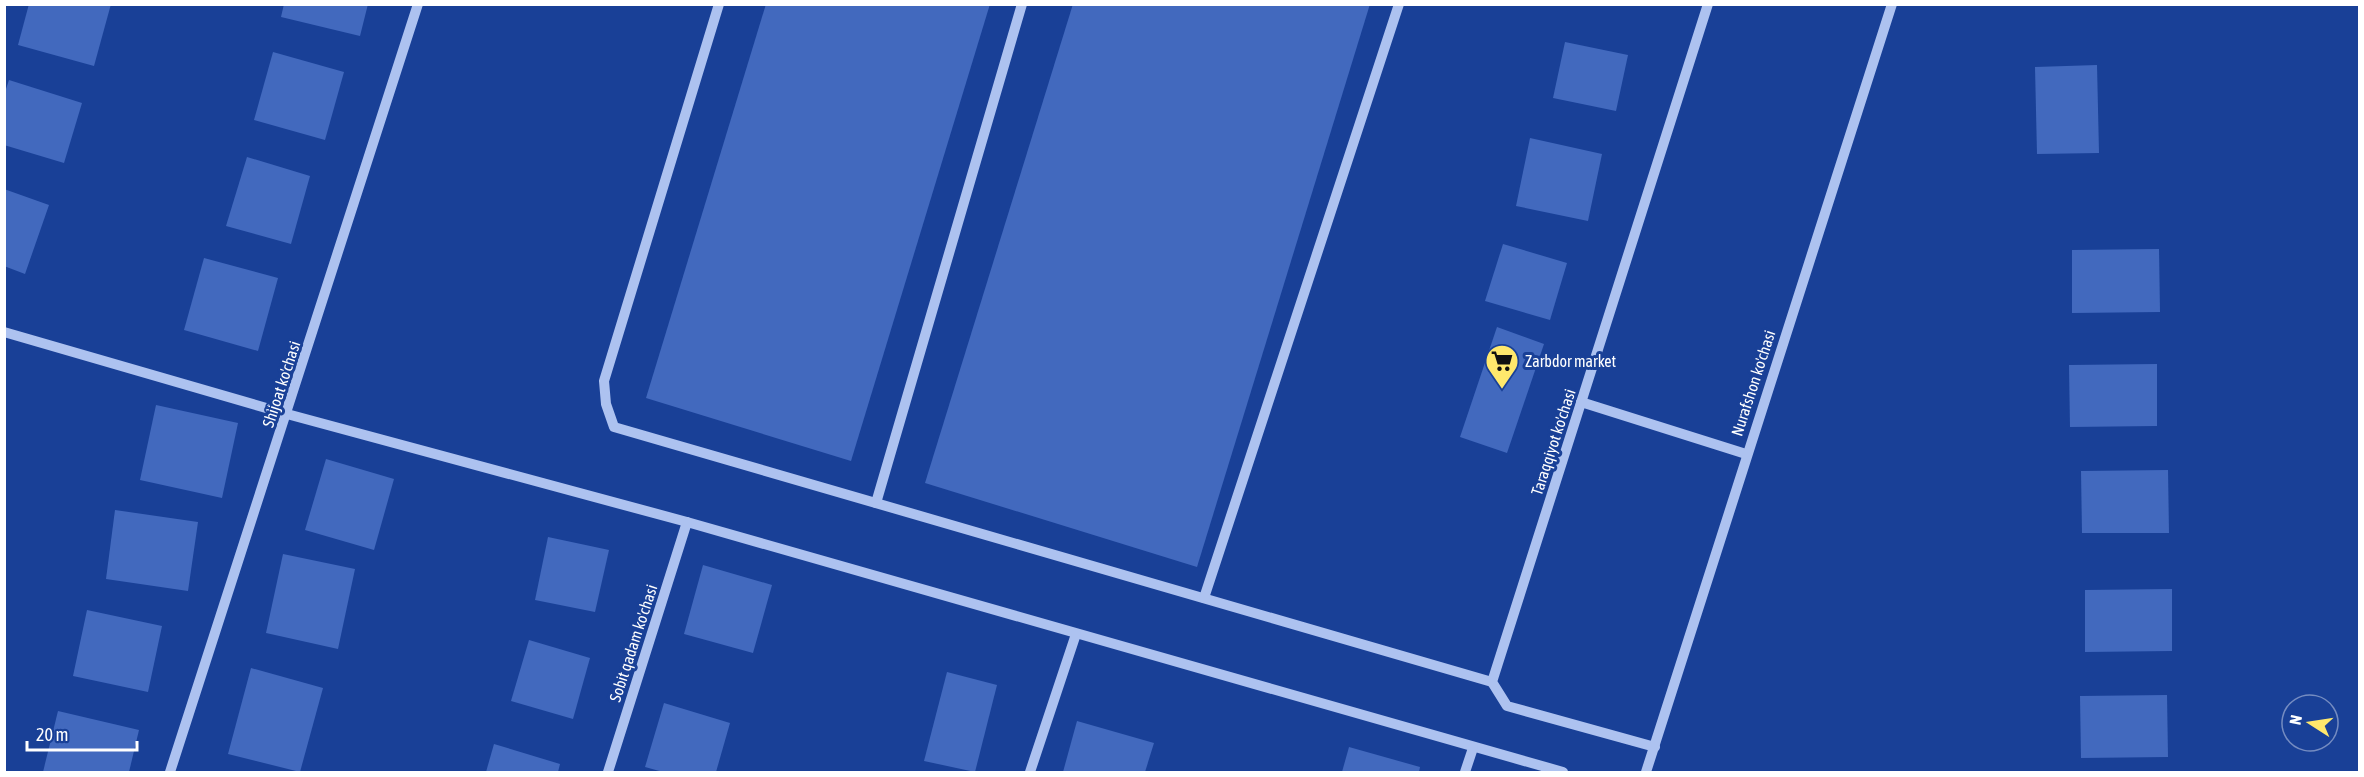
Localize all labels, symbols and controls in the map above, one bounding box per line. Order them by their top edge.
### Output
street label: Nurafshon ko'chasi [1727,328,1779,438]
street label: Shijoat ko'chasi [259,339,304,430]
supermarket icon: Zarbdor market [1484,343,1520,390]
place label: Zarbdor market [1525,352,1617,370]
street label: Taraqqiyot ko'chasi [1527,387,1580,498]
street label: Sobit qadam ko'chasi [606,582,661,704]
north arrow [2280,693,2340,753]
text: N [2286,713,2305,726]
scale bar [27,714,136,752]
text: 20 m [36,724,68,745]

